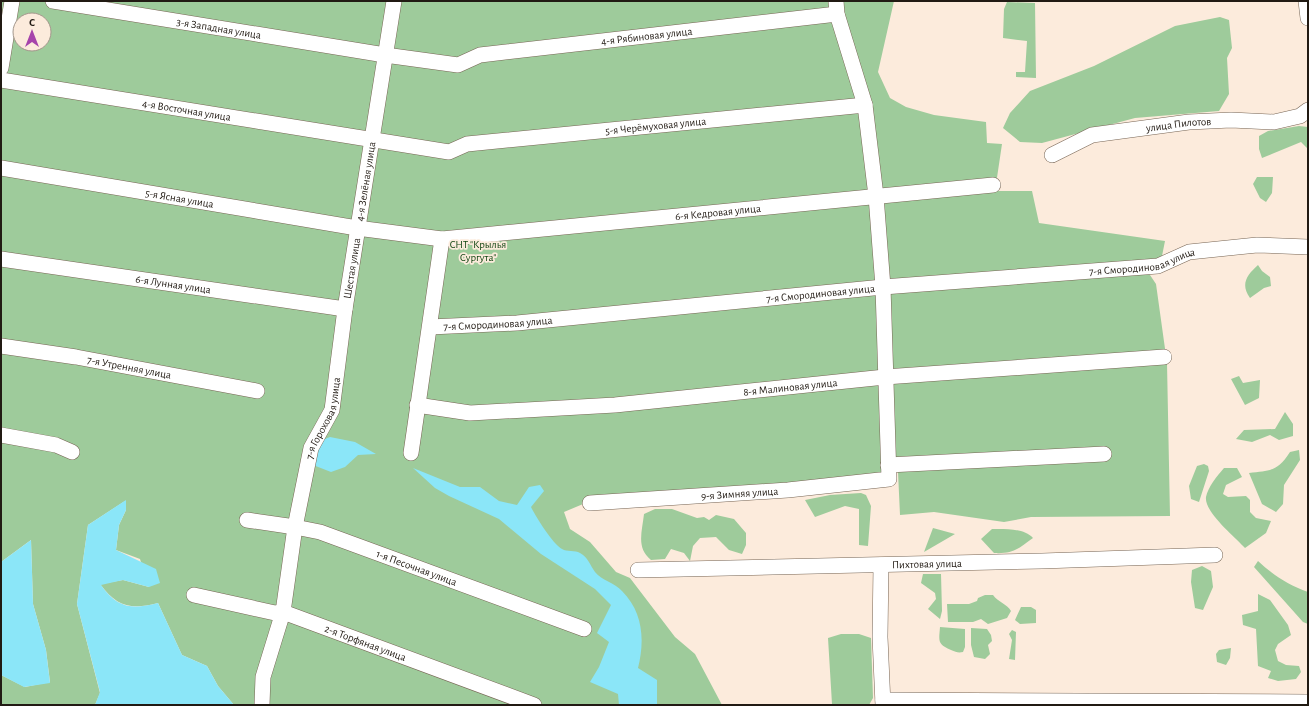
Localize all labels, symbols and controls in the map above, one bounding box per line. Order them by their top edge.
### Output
north arrow [12,12,52,52]
street label: 3-я Западная улица [176,16,262,41]
text: С [29,17,35,28]
street label: 4-я Рябиновая улица [601,26,693,47]
street label: 4-я Восточная улица [141,98,232,123]
street label: 5-я Черёмуховая улица [605,116,707,136]
street label: улица Пилотов [1144,116,1211,134]
street label: 4-я Зелёная улица [354,141,378,222]
street label: 5-я Ясная улица [144,187,214,210]
street label: 6-я Кедровая улица [675,203,761,222]
street label: Шестая улица [342,237,362,300]
park label: CНТ "Крылья Сургута" [450,239,506,263]
street label: 7-я Смородиновая улица [1089,246,1196,277]
street label: 6-я Лунная улица [135,274,212,295]
street label: 7-я Смородиновая улица [766,283,875,304]
street label: 7-я Смородиновая улица [443,315,553,332]
street label: 7-я Утренняя улица [86,354,172,381]
street label: 7-я Гороховая улица [304,377,342,460]
street label: 8-я Малиновая улица [743,377,838,398]
street label: 9-я Зимняя улица [701,486,779,502]
street label: 1-я Песочная улица [375,548,458,588]
street label: Пихтовая улица [892,558,962,570]
street label: 2-я Торфяная улица [323,623,408,663]

